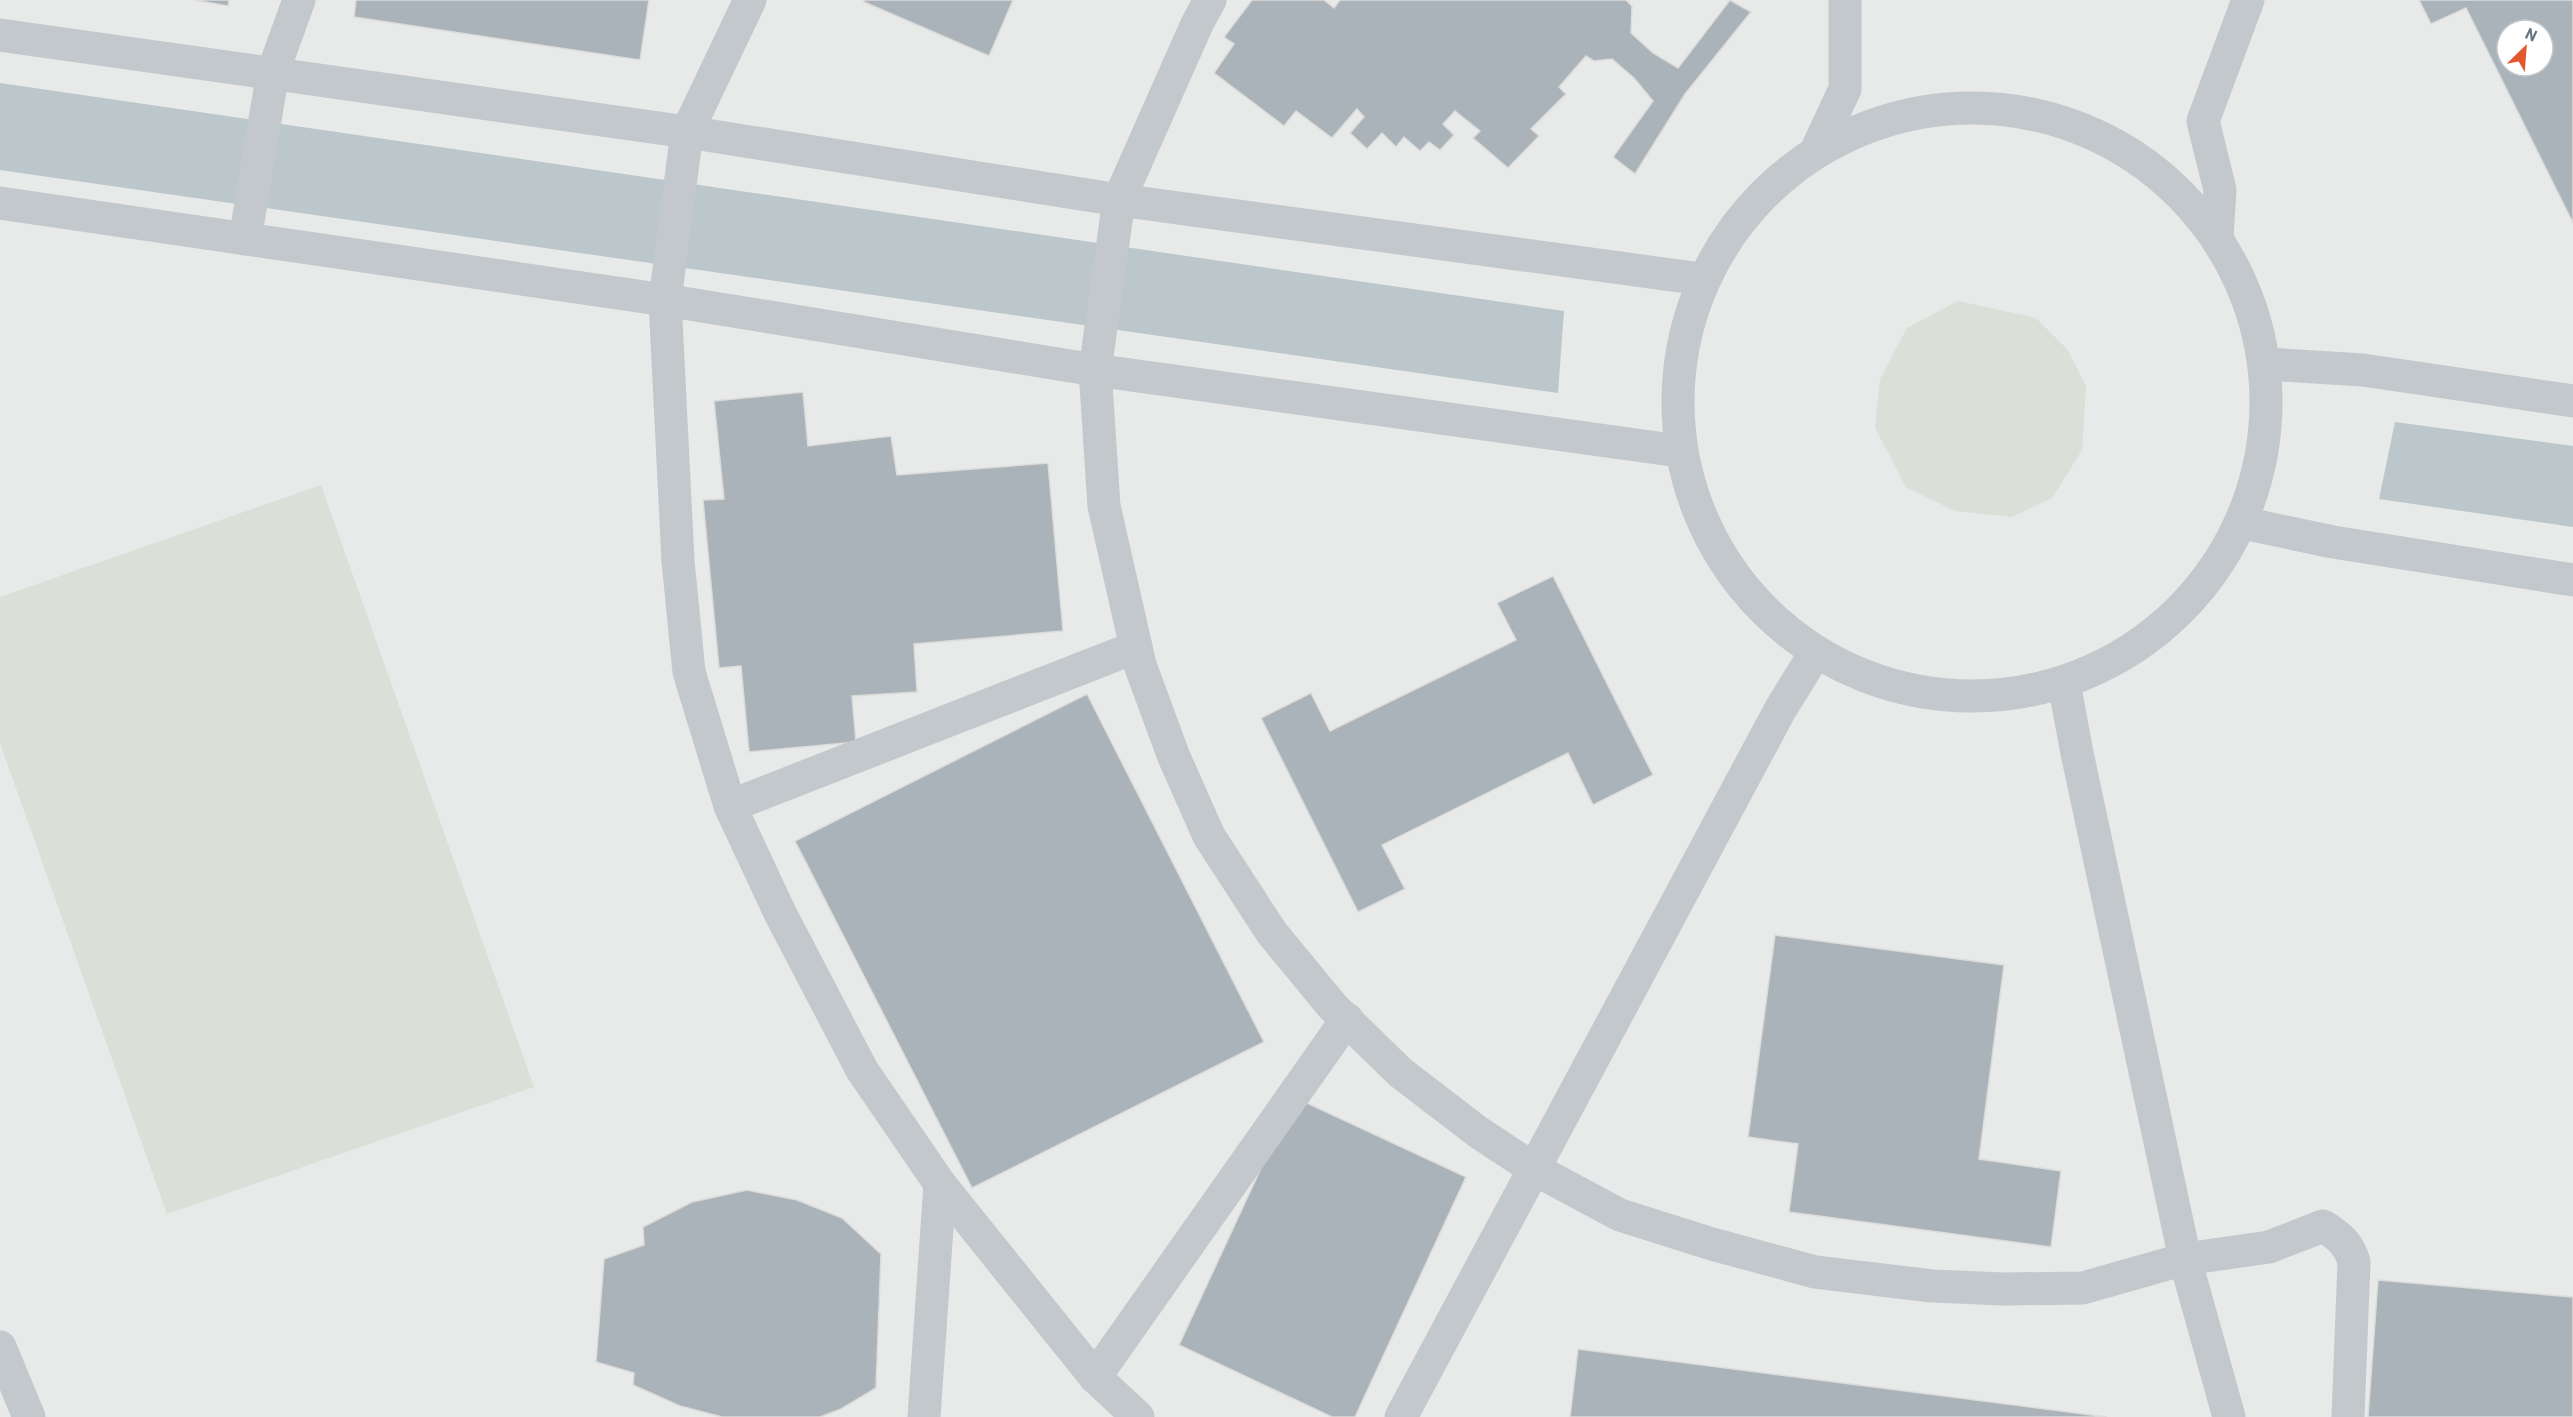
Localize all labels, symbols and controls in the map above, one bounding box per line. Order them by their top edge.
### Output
north arrow [2495,18,2555,78]
text: N [2523,23,2540,45]

